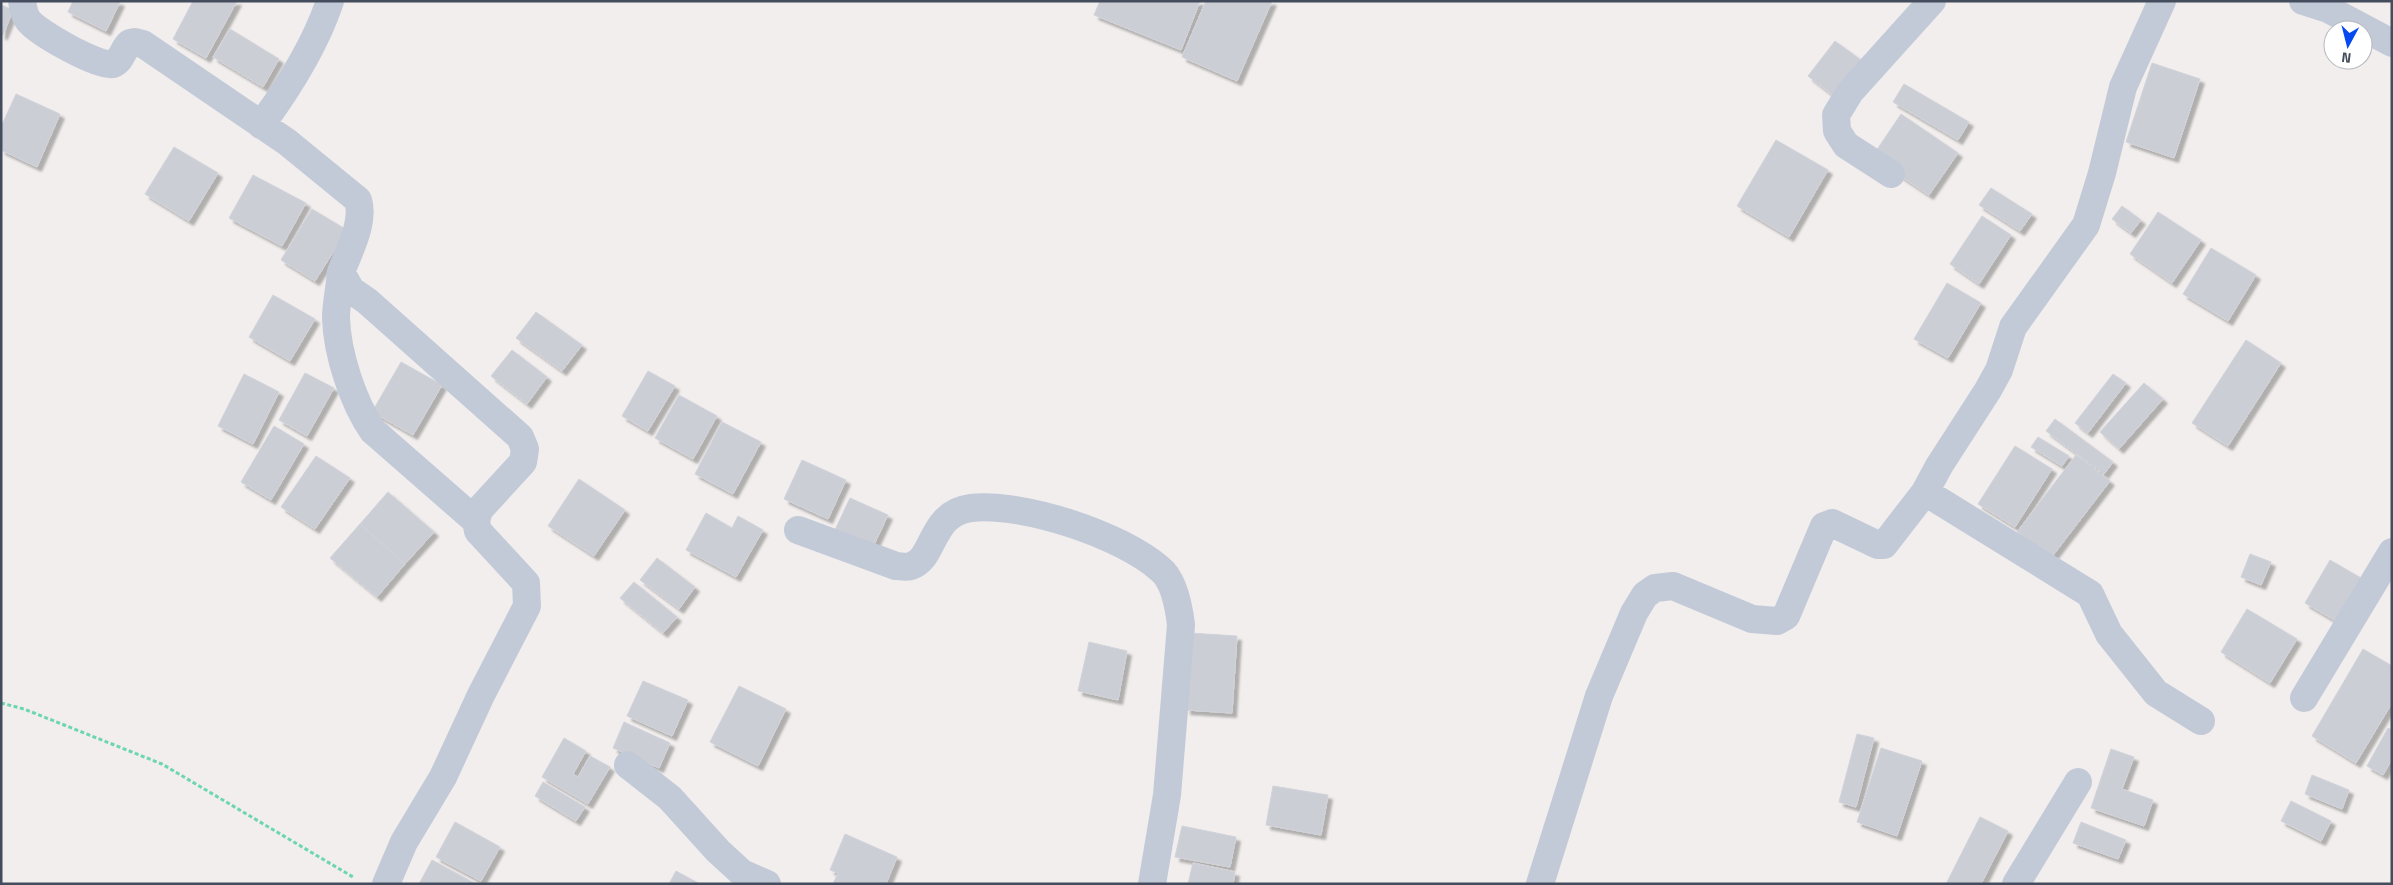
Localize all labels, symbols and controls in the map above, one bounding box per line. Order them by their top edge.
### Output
north arrow [2323,20,2373,70]
text: N [2340,47,2352,69]

